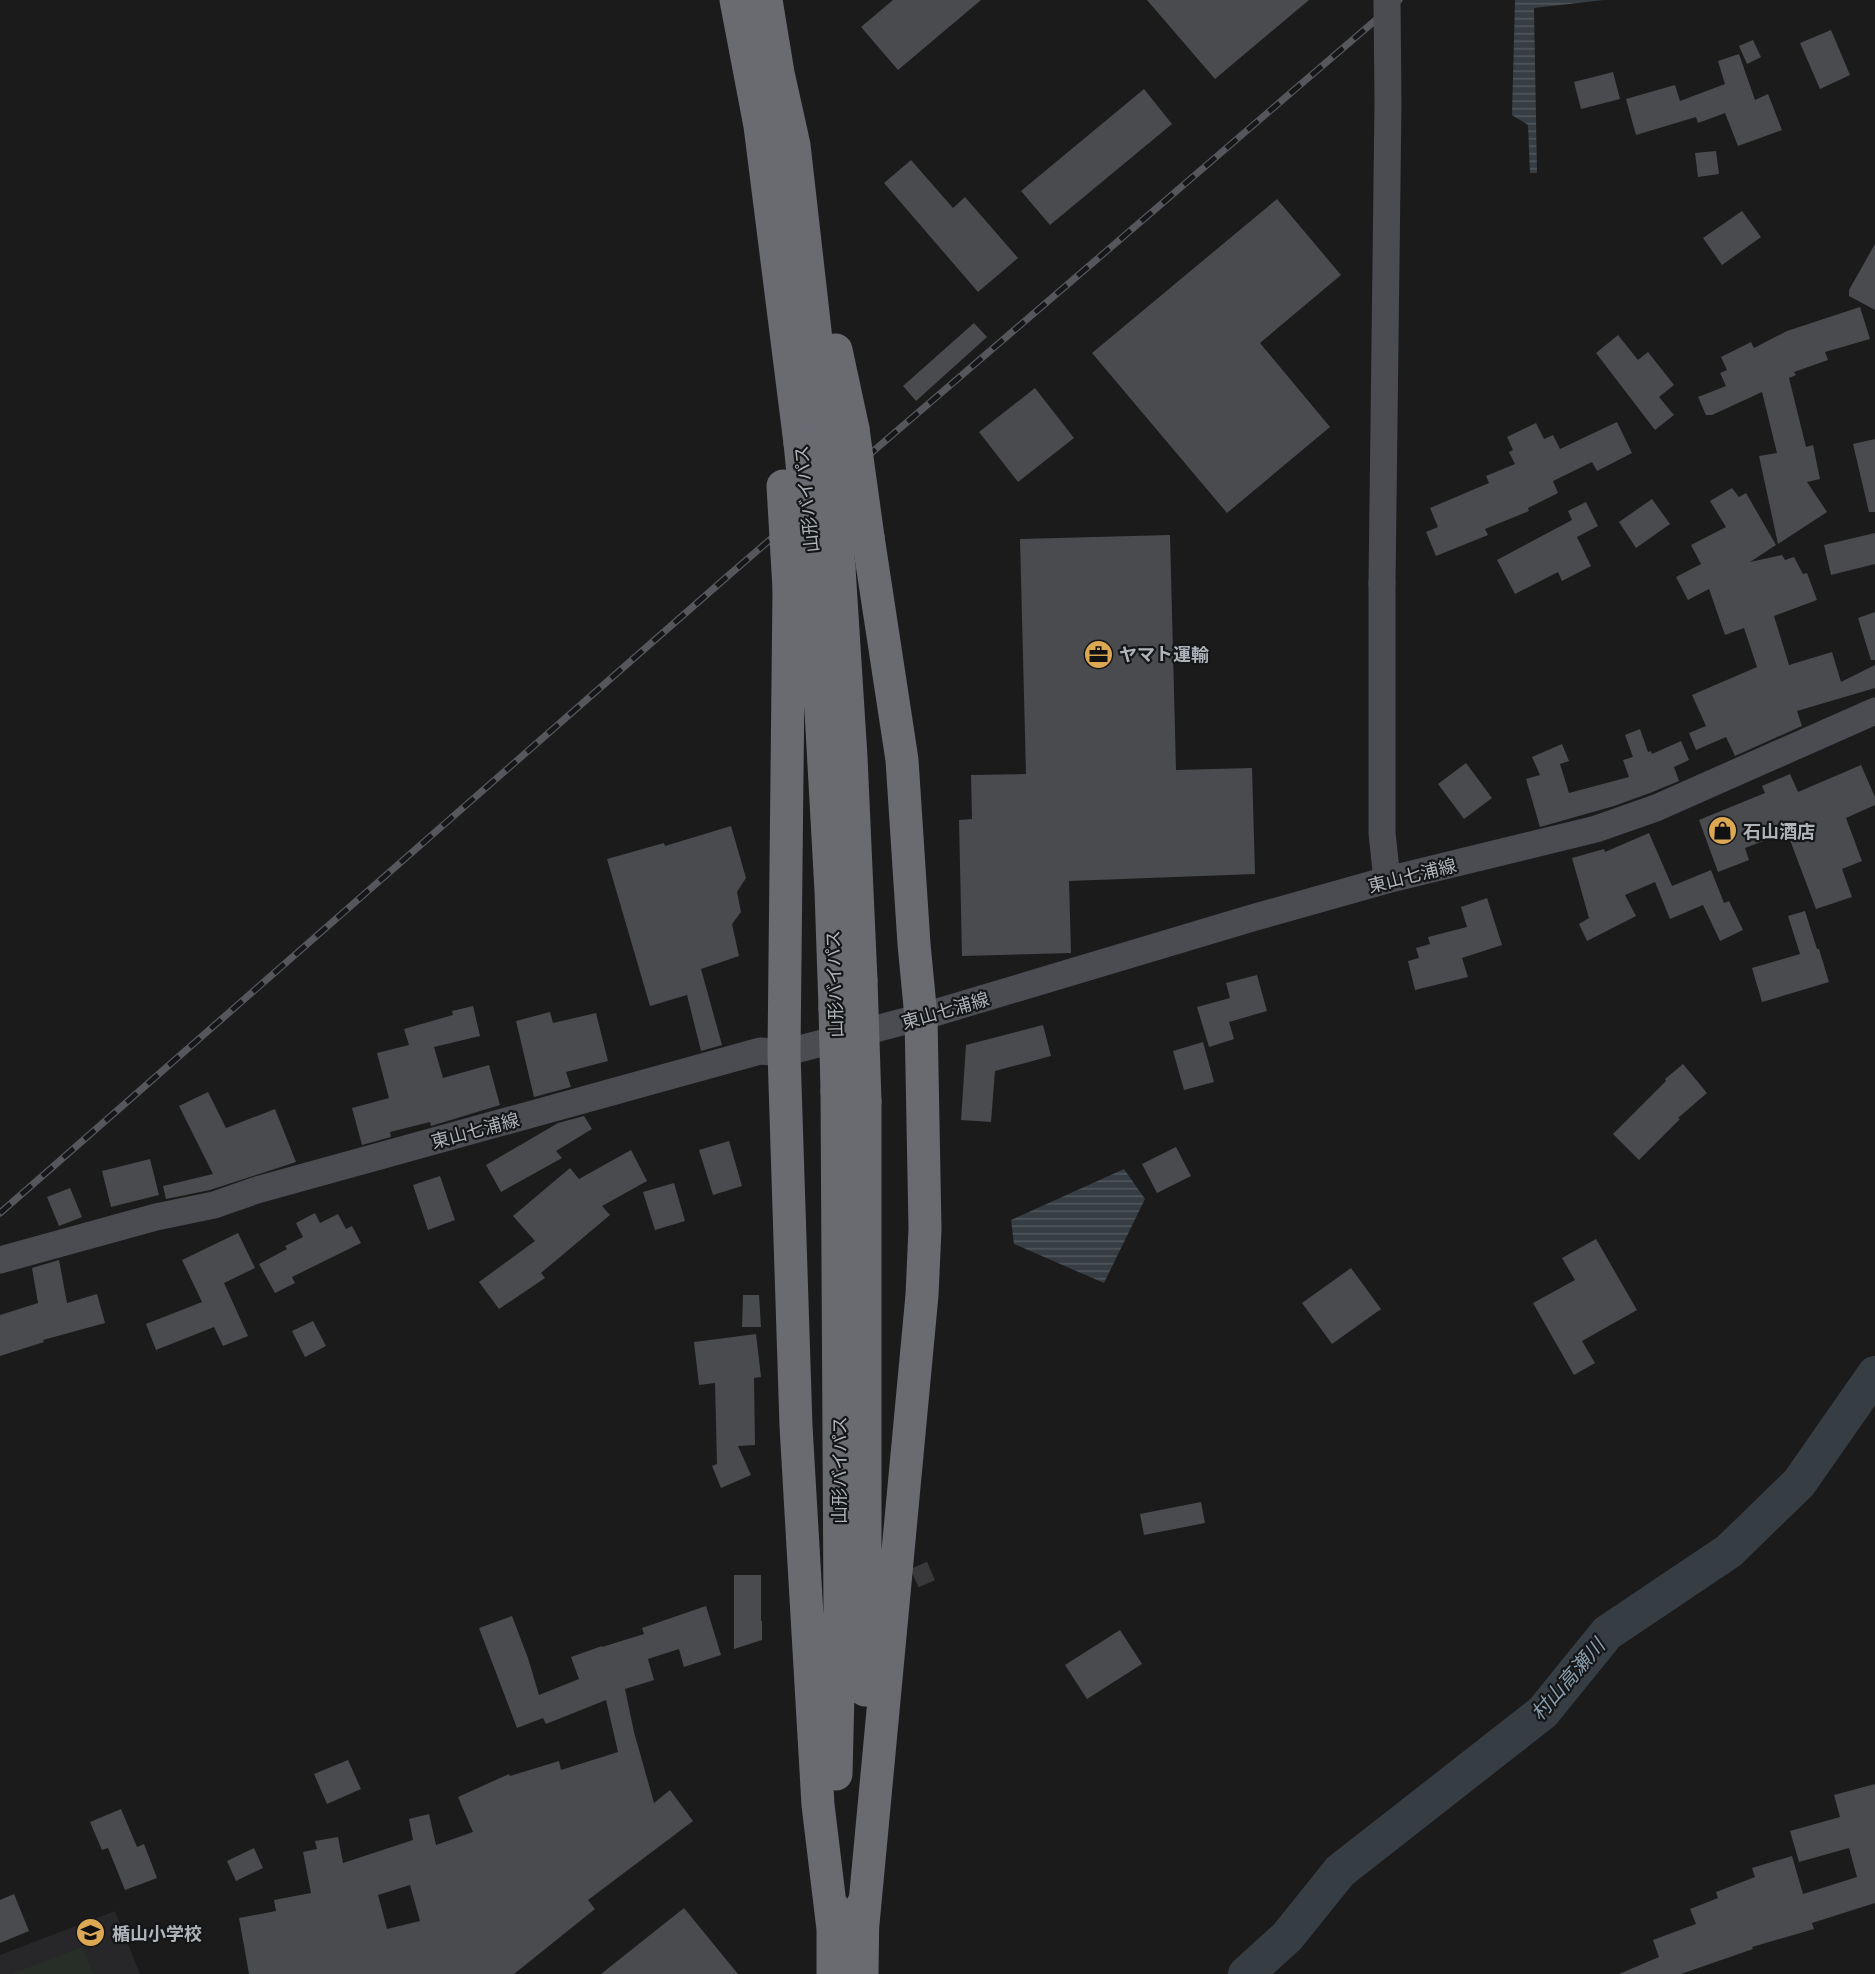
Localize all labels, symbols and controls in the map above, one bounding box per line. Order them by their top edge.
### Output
street label: 山形バイパス [789,444,823,554]
office icon: ヤマト運輸 [1082,638,1114,670]
place label: ヤマト運輸 [1119,643,1209,665]
shop icon: 石山酒店 [1706,815,1738,847]
place label: 石山酒店 [1743,820,1815,842]
street label: 東山七浦線 [1366,853,1458,897]
street label: 山形バイパス [821,930,847,1038]
street label: 東山七浦線 [899,987,991,1033]
street label: 東山七浦線 [429,1108,521,1152]
street label: 山形バイパス [828,1416,850,1524]
water label: 村山高瀬川 [1525,1632,1610,1725]
school or university icon: 楯山小学校 [75,1917,107,1949]
place label: 楯山小学校 [112,1922,202,1944]

